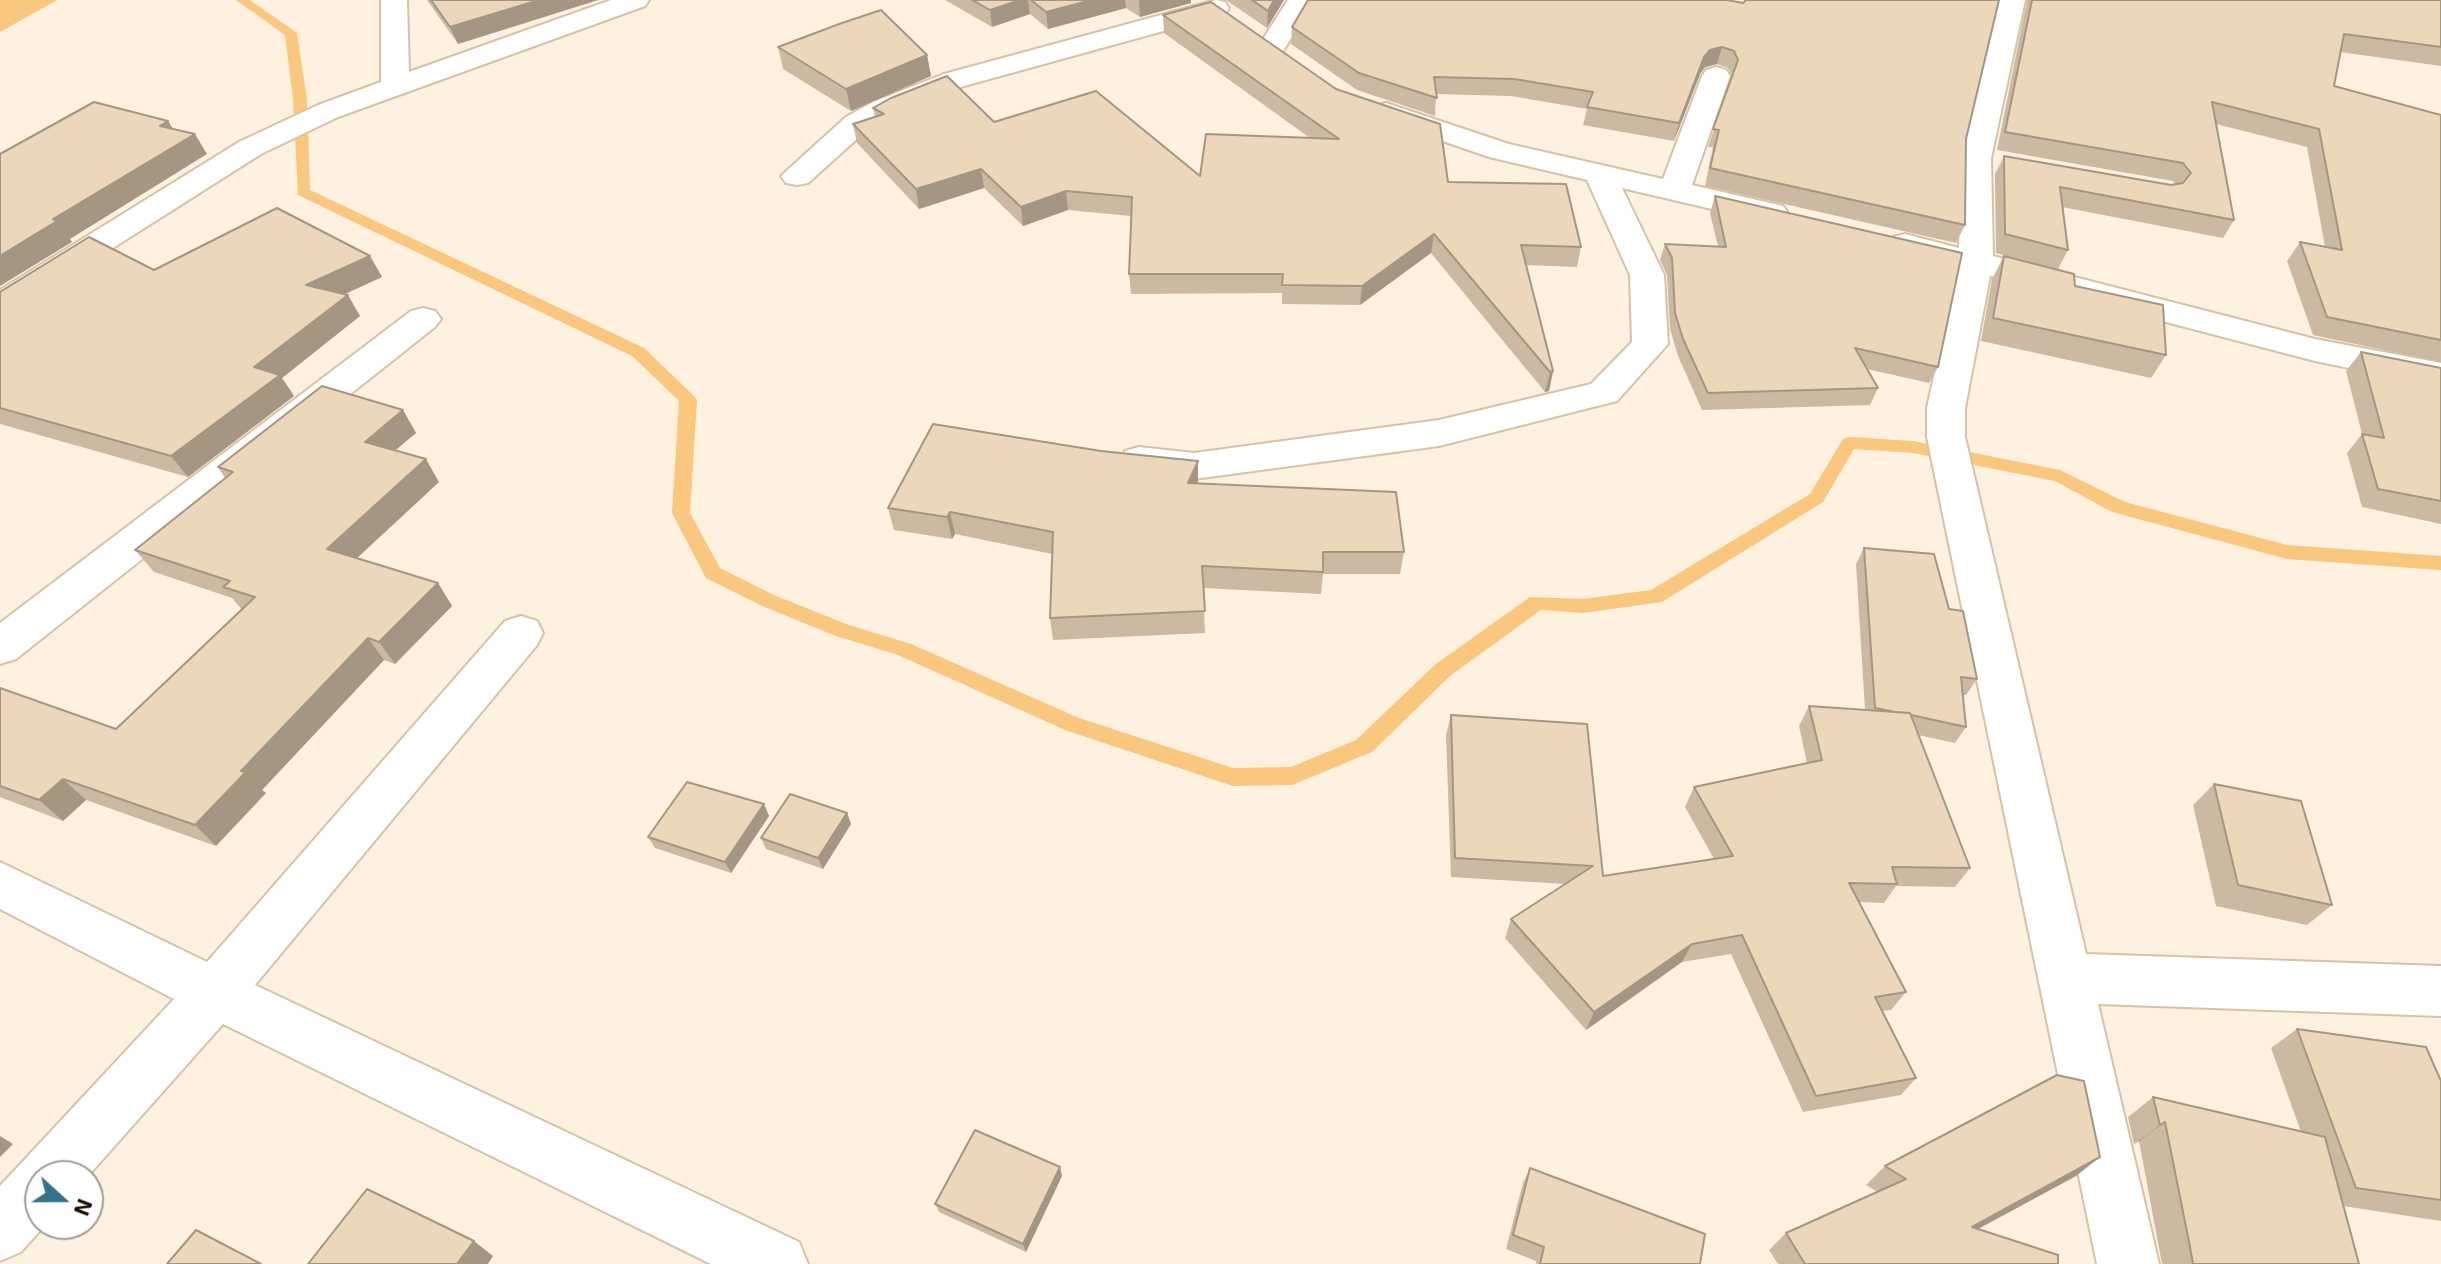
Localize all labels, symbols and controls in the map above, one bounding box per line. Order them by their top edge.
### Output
north arrow [24,1160,104,1240]
text: N [70,1196,100,1220]

